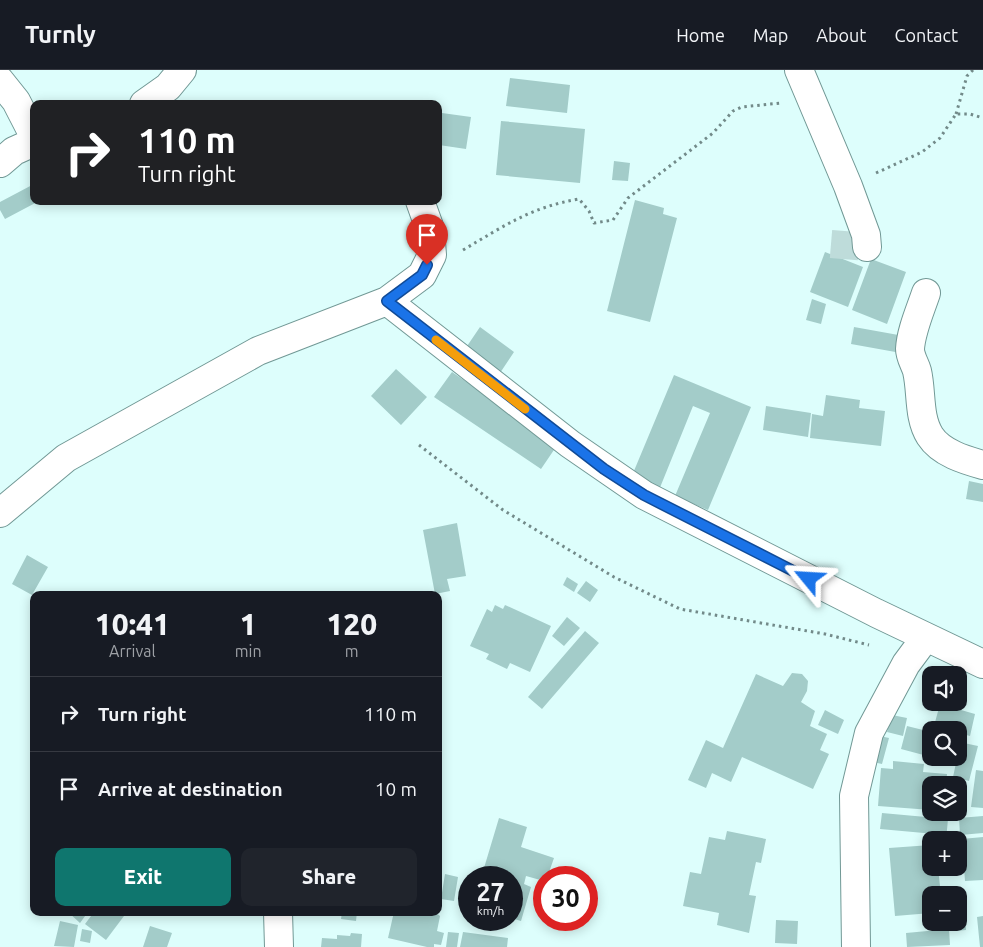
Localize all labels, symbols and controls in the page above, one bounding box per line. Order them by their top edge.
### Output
text: Turnly [25,21,96,48]
text: Home [676,25,725,45]
text: Map [753,25,788,45]
text: About [816,25,866,45]
text: Contact [894,25,958,45]
icon: right [55,120,120,185]
text: 110 m [138,120,236,160]
text: Turn right [138,161,236,186]
pin [406,214,448,265]
icon: arrive [413,221,441,249]
position arrow [782,552,834,604]
text: 10:41 [95,607,170,641]
text: 1 [240,607,257,641]
text: 120 [326,607,377,641]
text: Arrival [109,642,156,660]
text: min [235,642,262,660]
text: m [345,642,359,660]
map controls [922,666,967,931]
button: sound [922,666,967,711]
icon: right [55,700,83,728]
text: Turn right [98,703,186,725]
text: 110 m [364,703,417,725]
button: search [922,721,967,766]
icon: arrive [55,775,83,803]
button: layers [922,776,967,821]
text: Arrive at destination [98,778,283,800]
text: 10 m [375,778,417,800]
button: + [922,831,967,876]
button: Exit [55,848,231,906]
button: Share [241,848,417,906]
speed limit sign: 30 [533,866,598,931]
text: 27 [476,878,505,906]
button: − [922,886,967,931]
text: km/h [477,904,504,917]

